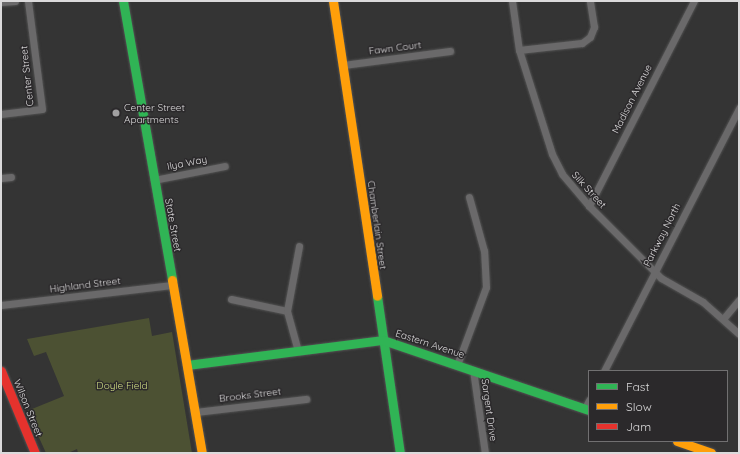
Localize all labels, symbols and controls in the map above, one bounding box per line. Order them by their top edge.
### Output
street label: Fawn Court [368,39,422,57]
street label: Center Street [18,45,36,107]
street label: Madison Avenue [609,62,655,136]
place label: Center Street Apartments [124,101,185,124]
marker: Center Street Apartments [111,108,121,118]
street label: Ilya Way [166,153,208,173]
street label: Silk Street [569,169,609,211]
street label: Chamberlain Street [365,180,389,270]
street label: State Street [162,197,184,253]
street label: Parkway North [641,201,683,269]
street label: Highland Street [49,275,121,295]
street label: Eastern Avenue [394,327,466,361]
legend [588,370,728,442]
street label: Wilson Street [11,378,45,438]
street label: Sargent Drive [479,378,499,442]
text: Fast [626,379,650,394]
park label: Doyle Field [96,380,148,392]
street label: Brooks Street [218,385,282,405]
text: Slow [626,399,652,414]
text: Jam [626,419,651,434]

